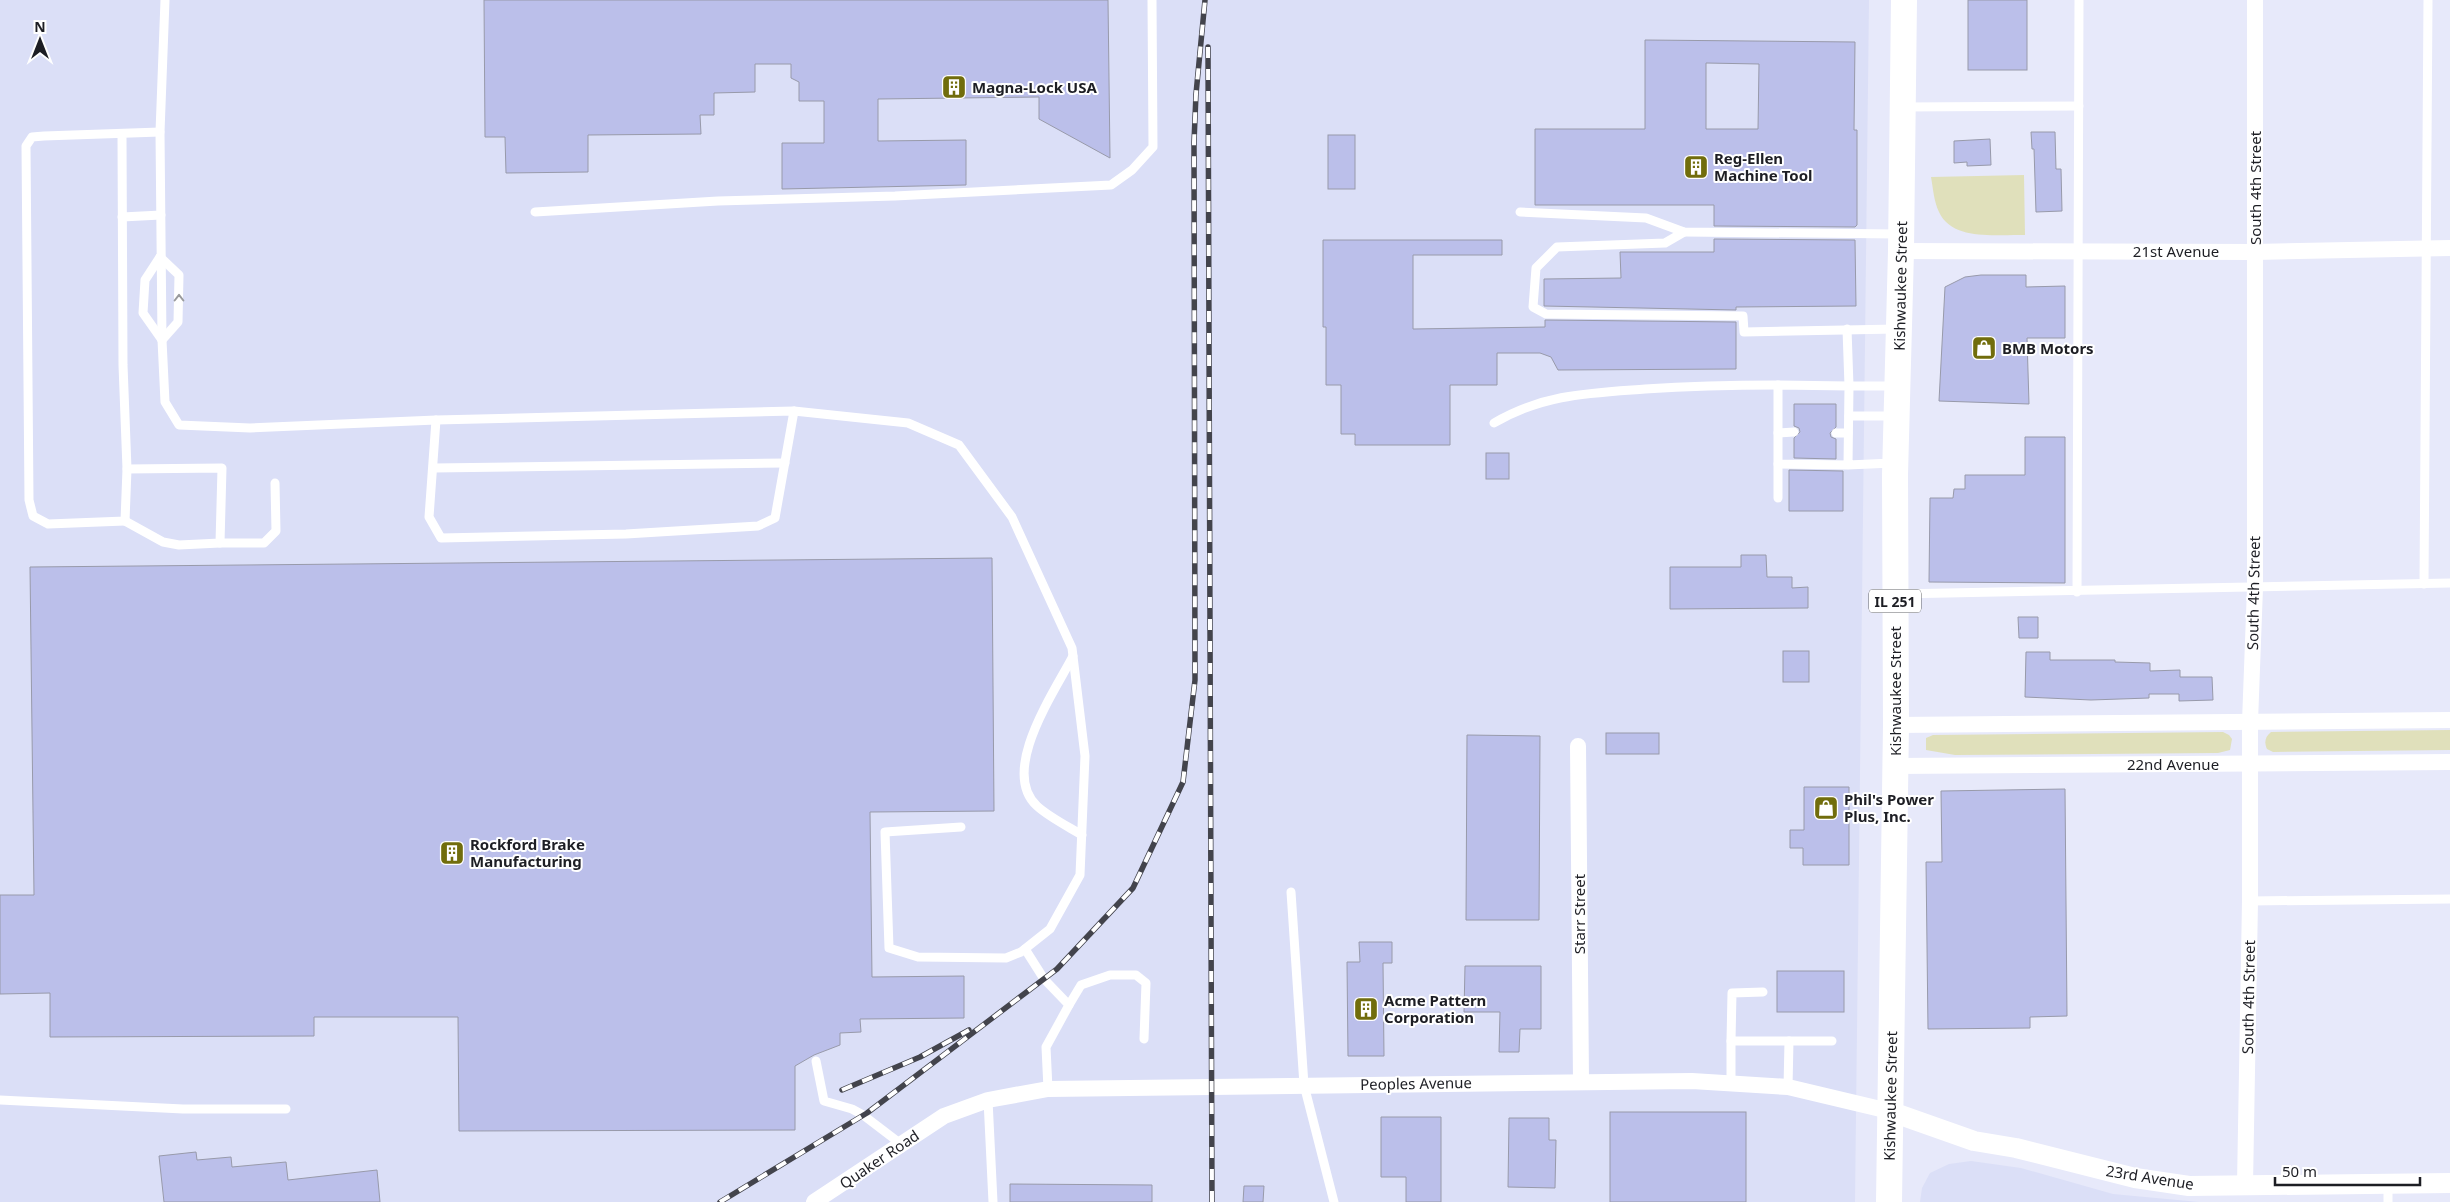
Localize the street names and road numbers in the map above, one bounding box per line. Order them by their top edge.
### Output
street label: South 4th Street [2245,130,2265,245]
street label: Kishwaukee Street [1889,220,1911,351]
street label: 21st Avenue [2133,241,2219,261]
street label: South 4th Street [2242,535,2264,650]
road number: IL 251 [1869,590,1921,612]
street label: Kishwaukee Street [1885,626,1905,756]
street label: 22nd Avenue [2127,754,2219,774]
street label: Starr Street [1569,873,1589,954]
street label: South 4th Street [2237,939,2259,1054]
street label: Kishwaukee Street [1879,1030,1901,1161]
street label: Peoples Avenue [1360,1072,1472,1094]
street label: Quaker Road [835,1125,923,1193]
street label: 23rd Avenue [2105,1160,2195,1194]

